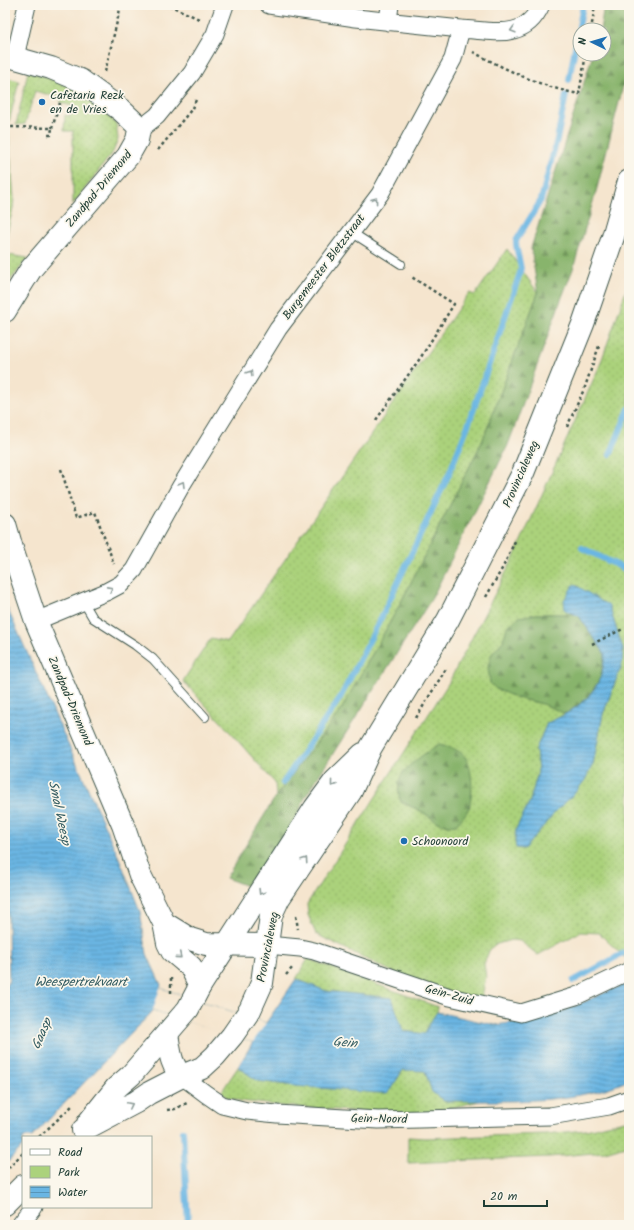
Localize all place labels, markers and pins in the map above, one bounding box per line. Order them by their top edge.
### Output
place label: Cafetaria Rezk en de Vries [50,86,124,119]
marker: Cafetaria Rezk en de Vries [37,97,47,107]
place label: Schoonoord [412,832,469,851]
marker: Schoonoord [399,836,409,846]

